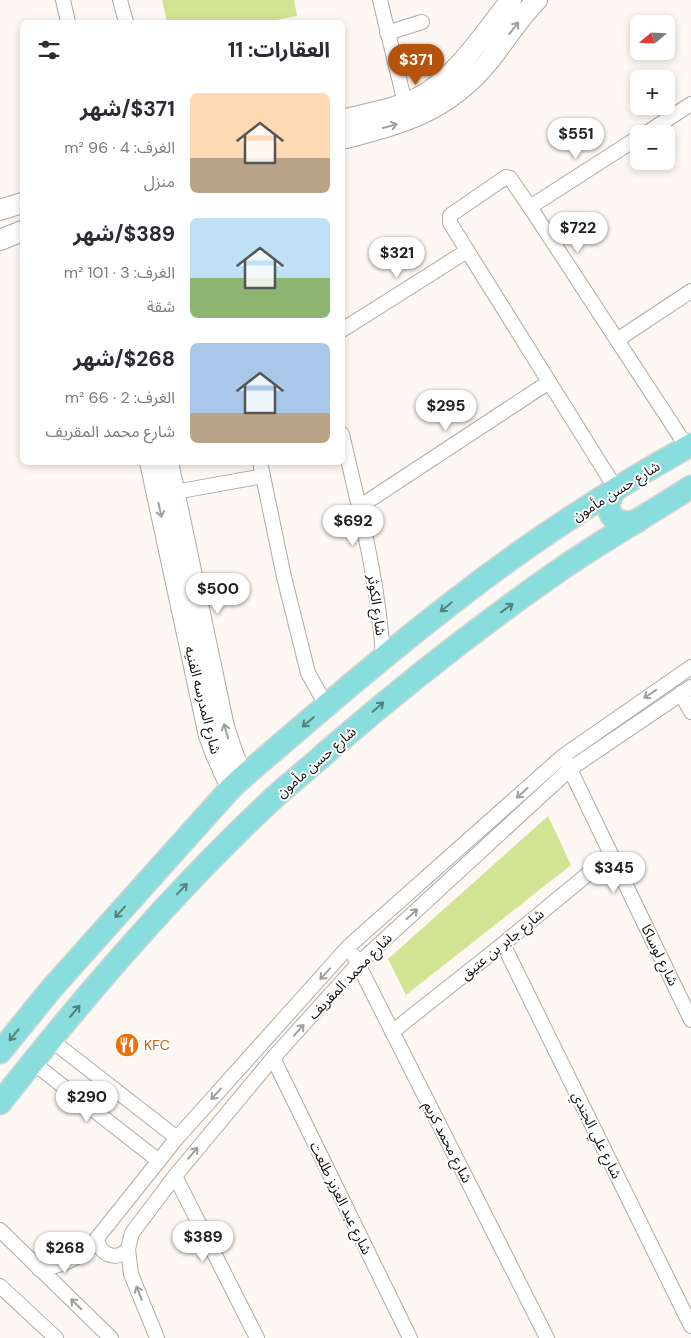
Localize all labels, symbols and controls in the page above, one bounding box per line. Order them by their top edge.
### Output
north arrow [630,15,675,60]
map controls [630,15,675,170]
one-way arrow [509,22,520,35]
icon: filters [35,36,63,64]
text: العقارات: 11 [228,36,330,64]
pin: $371 [386,44,446,86]
text: $371 [399,49,433,70]
button: + [630,70,675,115]
text: $371/شهر [80,95,175,123]
icon: home [230,113,290,173]
pin: $551 [546,118,606,160]
one-way arrow [381,121,397,130]
text: $551 [558,123,594,144]
button: − [630,125,675,170]
text: الغرف: 4 · 96 m² [64,137,175,158]
text: منزل [144,171,175,192]
pin: $722 [548,212,608,254]
text: $722 [560,217,596,238]
text: $389/شهر [73,220,175,248]
pin: $321 [367,236,427,279]
icon: home [230,238,290,298]
text: $321 [380,242,414,263]
text: الغرف: 3 · 101 m² [64,262,175,283]
text: شقة [147,296,175,317]
text: $268/شهر [73,345,175,373]
icon: home [230,363,290,423]
text: الغرف: 2 · 66 m² [65,387,175,408]
pin: $295 [416,390,476,432]
text: $295 [427,395,465,416]
text: شارع محمد المقريف [46,421,175,442]
street label: شارع حسن مأمون [569,457,664,527]
one-way arrow [156,502,165,518]
pin: $692 [323,504,383,547]
text: $692 [334,510,372,531]
pin: $500 [188,572,248,615]
street label: شارع الكوثر [362,572,390,637]
text: $500 [197,578,239,599]
one-way arrow [440,602,453,613]
one-way arrow [500,603,514,613]
street label: شارع المدرسه الفنيه [179,644,225,756]
one-way arrow [644,689,658,699]
one-way arrow [372,702,385,713]
one-way arrow [301,716,314,727]
street label: شارع حسن مأمون [272,722,361,803]
one-way arrow [220,723,230,739]
one-way arrow [515,787,528,799]
pin: $345 [584,852,644,894]
text: $345 [594,857,634,878]
one-way arrow [176,883,188,896]
one-way arrow [114,905,126,918]
street label: شارع جابر بن عتيق [456,905,549,985]
one-way arrow [406,908,419,920]
street label: شارع لوساكا [636,921,683,990]
street label: شارع محمد المقريف [304,929,397,1024]
one-way arrow [319,967,330,980]
one-way arrow [69,1005,80,1018]
one-way arrow [293,1023,305,1036]
one-way arrow [9,1028,20,1041]
restaurant icon: KFC [114,1032,140,1058]
place label: KFC [144,1036,170,1054]
pin: $290 [57,1080,117,1123]
text: $290 [67,1086,107,1107]
one-way arrow [210,1088,222,1101]
street label: شارع علي الجندي [566,1088,626,1183]
street label: شارع محمد كريم [418,1098,476,1187]
street label: شارع عبد العزيز طلعت [304,1139,376,1258]
one-way arrow [188,1147,199,1160]
pin: $389 [173,1220,233,1263]
text: $389 [183,1226,223,1247]
pin: $268 [35,1232,95,1274]
text: $268 [45,1237,85,1258]
one-way arrow [134,1286,143,1301]
one-way arrow [70,1298,82,1310]

